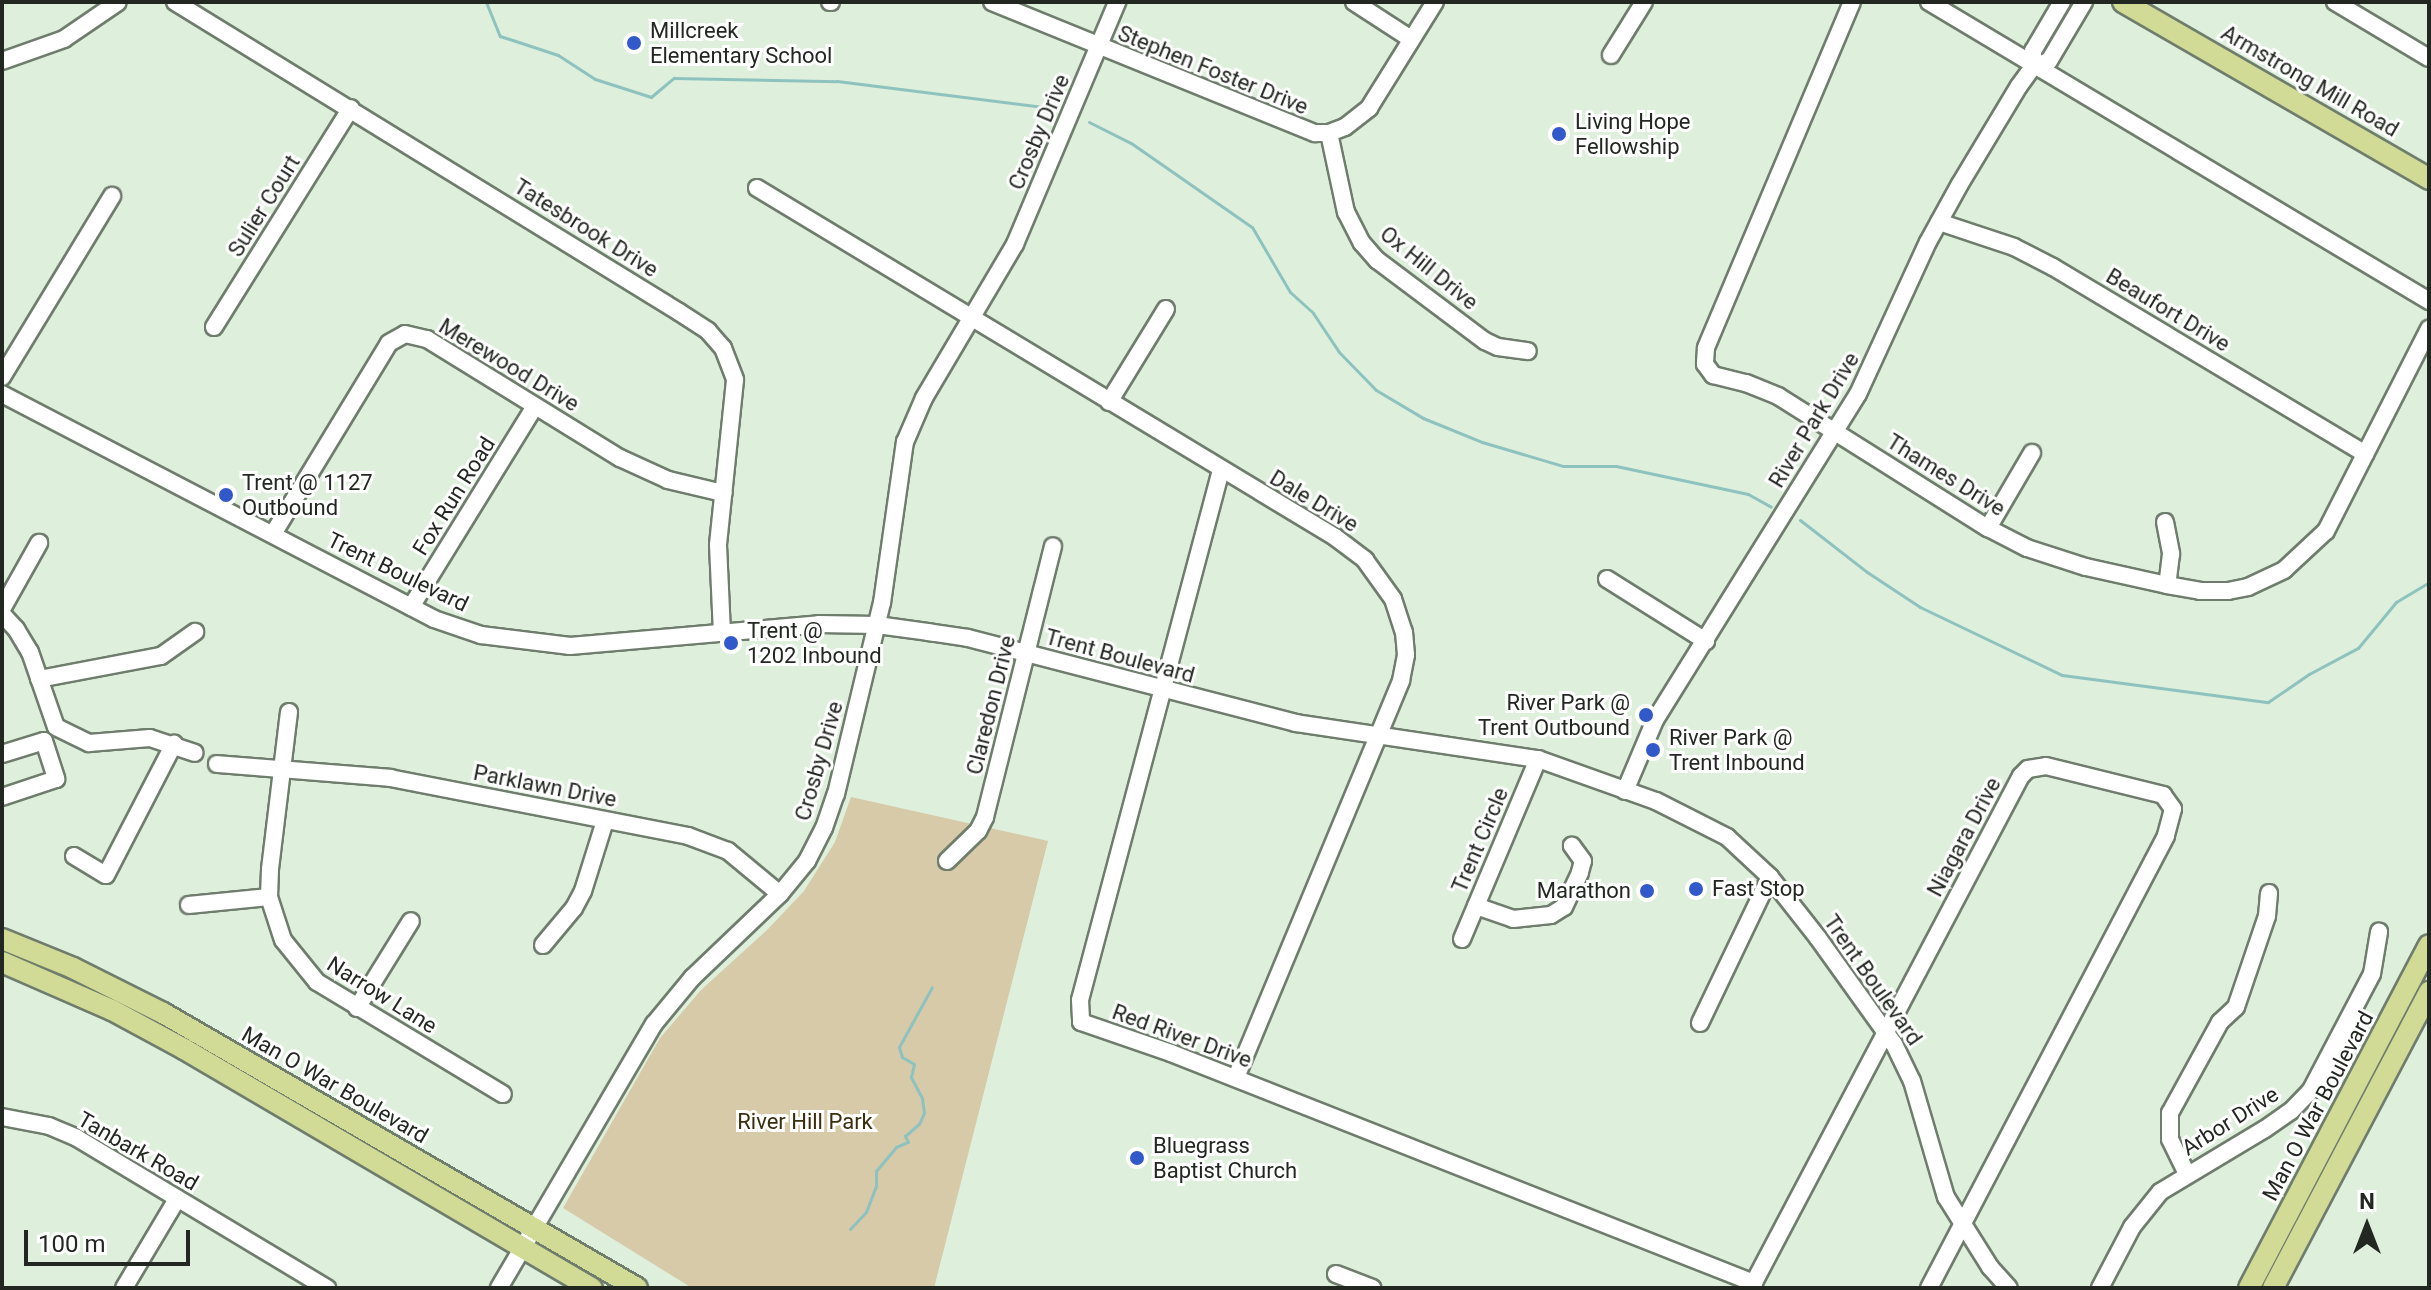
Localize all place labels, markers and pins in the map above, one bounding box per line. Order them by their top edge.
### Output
place label: Millcreek Elementary School [650,17,832,68]
marker: Millcreek Elementary School [625,34,643,52]
place label: Living Hope Fellowship [1575,108,1690,160]
marker: Living Hope Fellowship [1550,125,1568,143]
place label: Trent @ 1127 Outbound [242,469,373,520]
marker: Trent @ 1127 Outbound [217,486,235,504]
place label: Trent @ 1202 Inbound [747,617,882,668]
marker: Trent @ 1202 Inbound [722,634,740,652]
place label: River Park @ Trent Outbound [1478,689,1630,740]
marker: River Park @ Trent Outbound [1637,706,1655,724]
place label: River Park @ Trent Inbound [1669,724,1805,776]
marker: River Park @ Trent Inbound [1644,741,1662,759]
place label: Fast Stop [1712,876,1805,902]
place label: Marathon [1537,878,1631,904]
marker: Fast Stop [1687,880,1705,898]
marker: Marathon [1638,882,1656,900]
place label: Bluegrass Baptist Church [1153,1132,1297,1184]
marker: Bluegrass Baptist Church [1128,1149,1146,1167]

